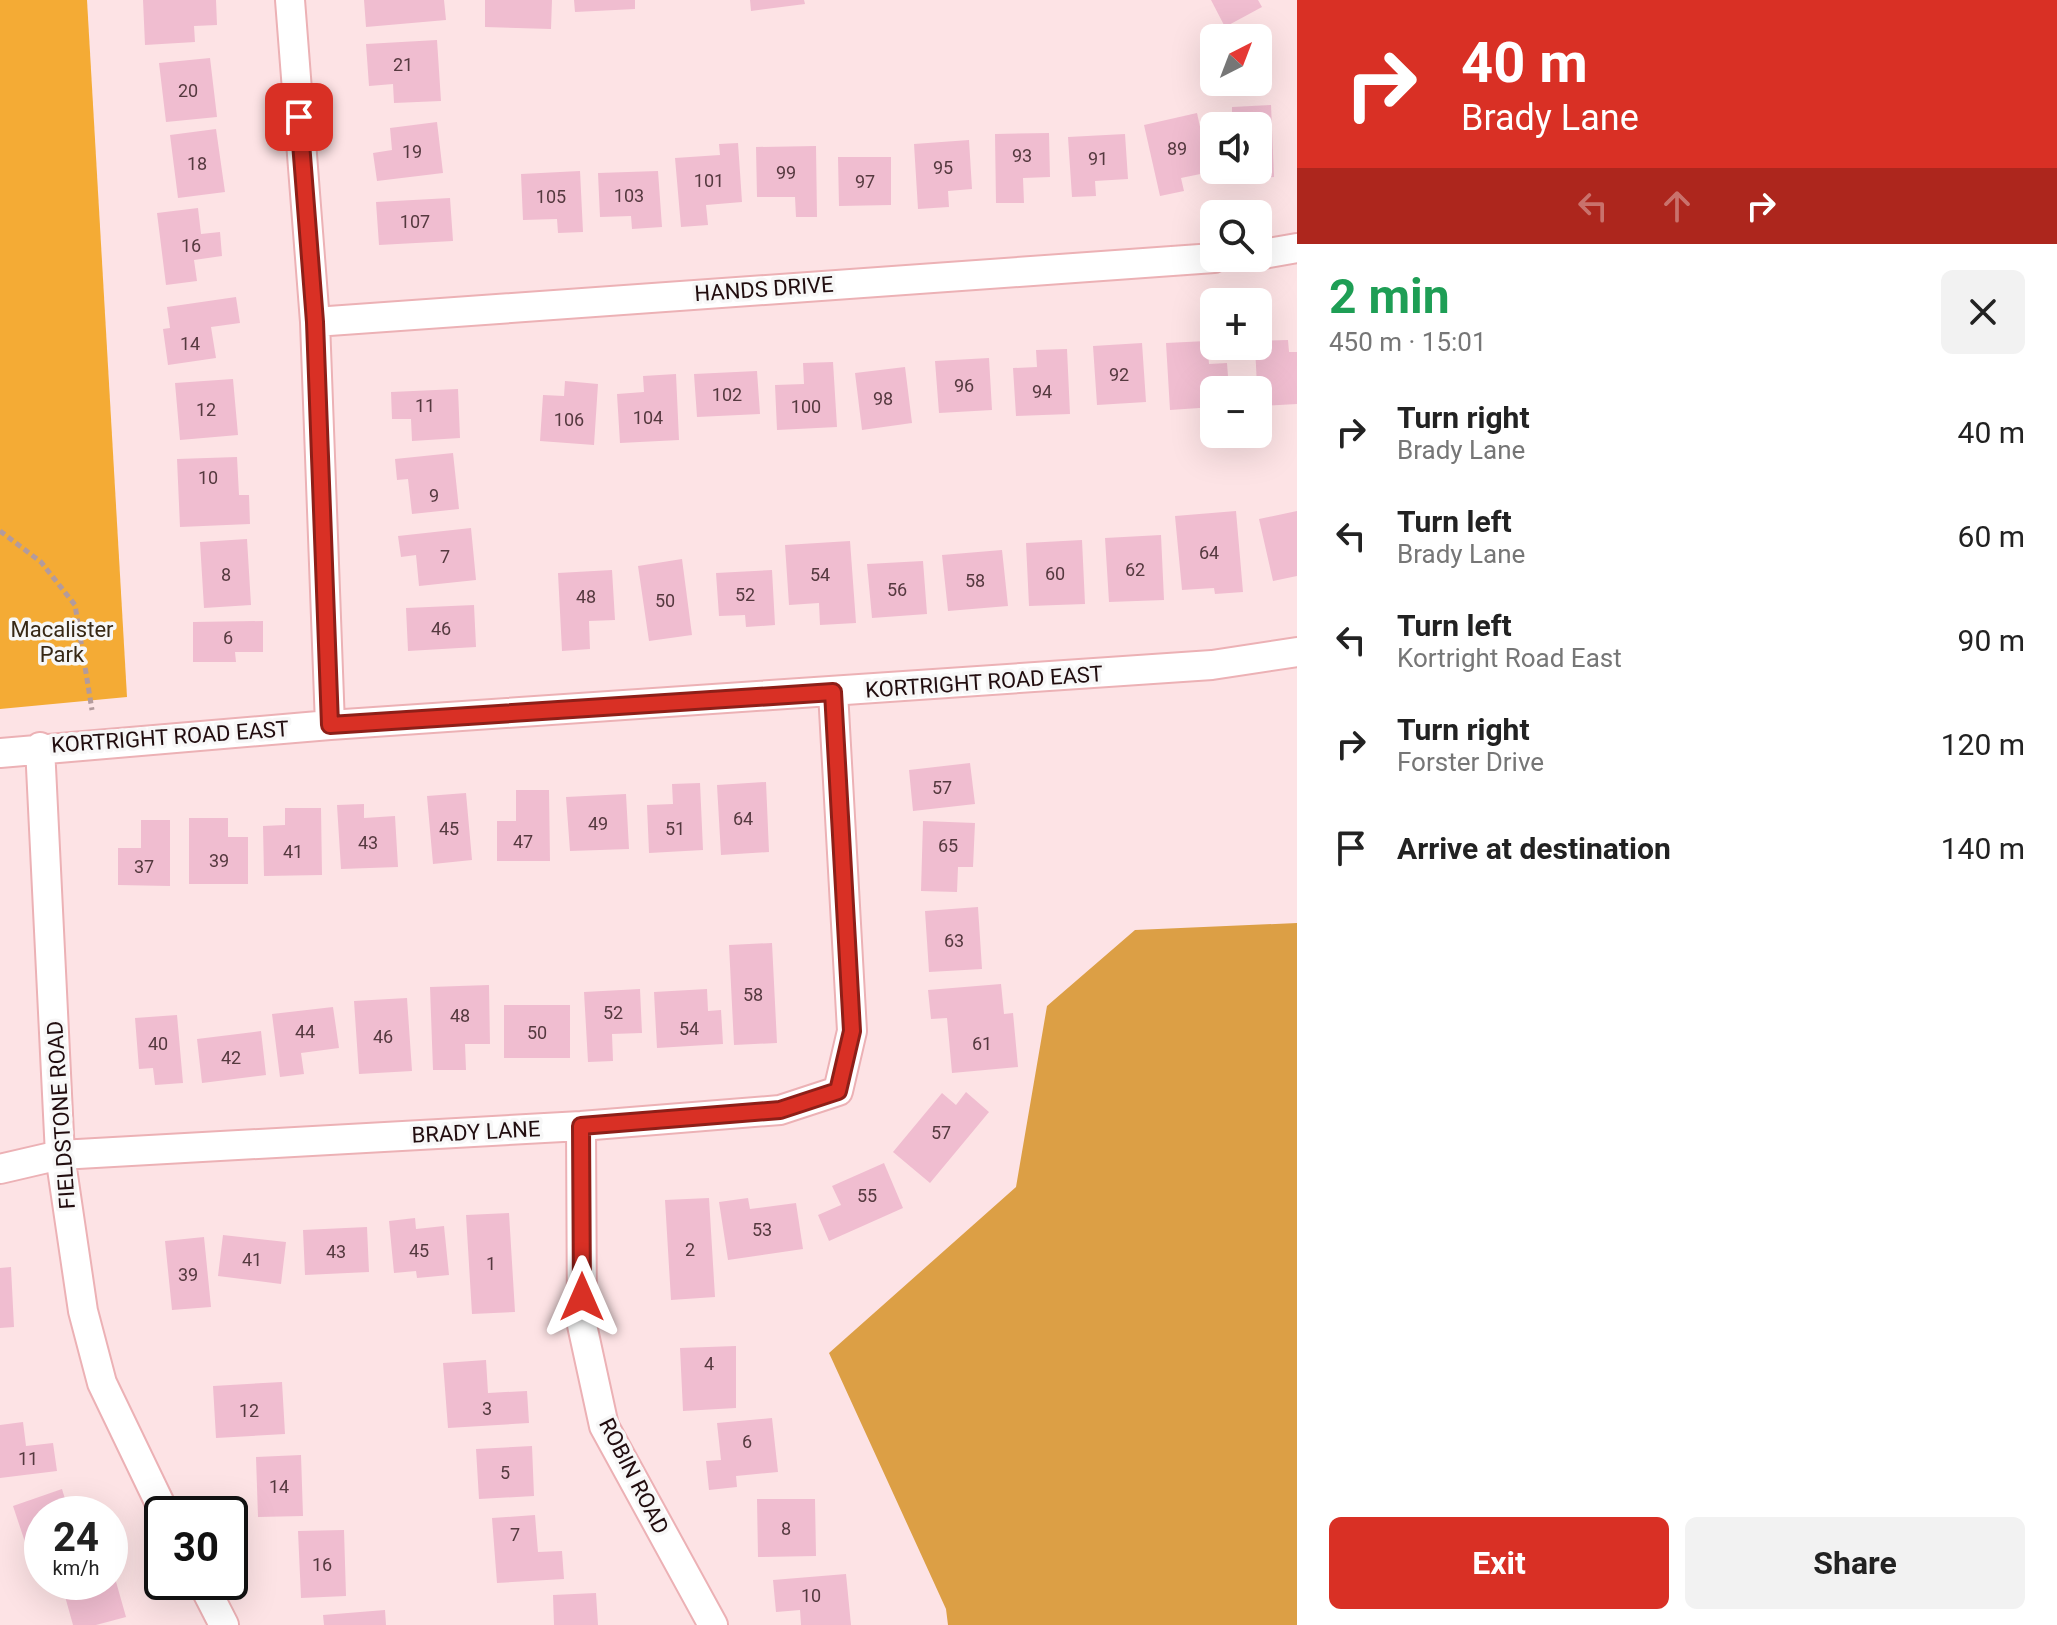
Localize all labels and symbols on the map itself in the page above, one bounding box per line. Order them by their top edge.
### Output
north arrow [1200,24,1272,96]
house number: 21 [393,54,413,75]
house number: 20 [178,80,198,101]
pin [265,83,333,151]
house number: 89 [1167,138,1187,159]
house number: 19 [402,141,422,162]
house number: 93 [1012,145,1032,166]
house number: 91 [1088,148,1108,169]
house number: 18 [187,153,207,174]
house number: 95 [933,157,953,178]
house number: 99 [776,162,796,183]
house number: 101 [694,170,724,191]
house number: 97 [855,171,875,192]
house number: 103 [614,185,644,206]
house number: 105 [536,186,566,207]
house number: 107 [400,211,430,232]
house number: 16 [181,235,201,256]
street label: HANDS DRIVE [694,272,834,306]
house number: 14 [180,333,200,354]
house number: 92 [1109,364,1129,385]
house number: 96 [954,375,974,396]
house number: 94 [1032,381,1052,402]
house number: 102 [712,384,742,405]
house number: 98 [873,388,893,409]
house number: 11 [415,395,435,416]
house number: 100 [791,396,821,417]
house number: 12 [196,399,216,420]
house number: 104 [633,407,663,428]
house number: 106 [554,409,584,430]
house number: 10 [198,467,218,488]
house number: 9 [429,485,439,506]
house number: 64 [1199,542,1219,563]
house number: 7 [440,546,450,567]
house number: 62 [1125,559,1145,580]
house number: 60 [1045,563,1065,584]
house number: 8 [221,564,231,585]
house number: 54 [810,564,830,585]
house number: 58 [965,570,985,591]
house number: 56 [887,579,907,600]
house number: 52 [735,584,755,605]
house number: 48 [576,586,596,607]
house number: 50 [655,590,675,611]
park label: Macalister Park [10,617,114,667]
house number: 46 [431,618,451,639]
house number: 6 [223,627,233,648]
street label: KORTRIGHT ROAD EAST [864,661,1104,703]
street label: KORTRIGHT ROAD EAST [50,716,290,758]
house number: 57 [932,777,952,798]
house number: 64 [733,808,753,829]
house number: 49 [588,813,608,834]
house number: 45 [439,818,459,839]
house number: 51 [665,818,685,839]
house number: 47 [513,831,533,852]
house number: 43 [358,832,378,853]
house number: 65 [938,835,958,856]
house number: 41 [283,841,303,862]
house number: 39 [209,850,229,871]
house number: 37 [134,856,154,877]
house number: 63 [944,930,964,951]
house number: 58 [743,984,763,1005]
house number: 52 [603,1002,623,1023]
house number: 48 [450,1005,470,1026]
house number: 54 [679,1018,699,1039]
street label: FIELDSTONE ROAD [42,1020,80,1210]
house number: 44 [295,1021,315,1042]
house number: 50 [527,1022,547,1043]
house number: 46 [373,1026,393,1047]
house number: 40 [148,1033,168,1054]
house number: 61 [972,1033,992,1054]
house number: 42 [221,1047,241,1068]
street label: BRADY LANE [411,1116,541,1148]
house number: 57 [931,1122,951,1143]
house number: 55 [857,1185,877,1206]
house number: 53 [752,1219,772,1240]
house number: 2 [685,1239,695,1260]
house number: 45 [409,1240,429,1261]
house number: 43 [326,1241,346,1262]
house number: 41 [242,1249,262,1270]
house number: 1 [486,1253,496,1274]
position arrow [540,1255,624,1339]
house number: 39 [178,1264,198,1285]
house number: 4 [704,1353,714,1374]
house number: 3 [482,1398,492,1419]
house number: 12 [239,1400,259,1421]
street label: ROBIN ROAD [594,1414,674,1538]
house number: 6 [742,1431,752,1452]
house number: 11 [18,1448,38,1469]
house number: 5 [500,1462,510,1483]
house number: 14 [269,1476,289,1497]
speed limit sign: 30 [144,1496,248,1600]
house number: 8 [781,1518,791,1539]
house number: 7 [510,1524,520,1545]
house number: 16 [312,1554,332,1575]
house number: 10 [801,1585,821,1606]

